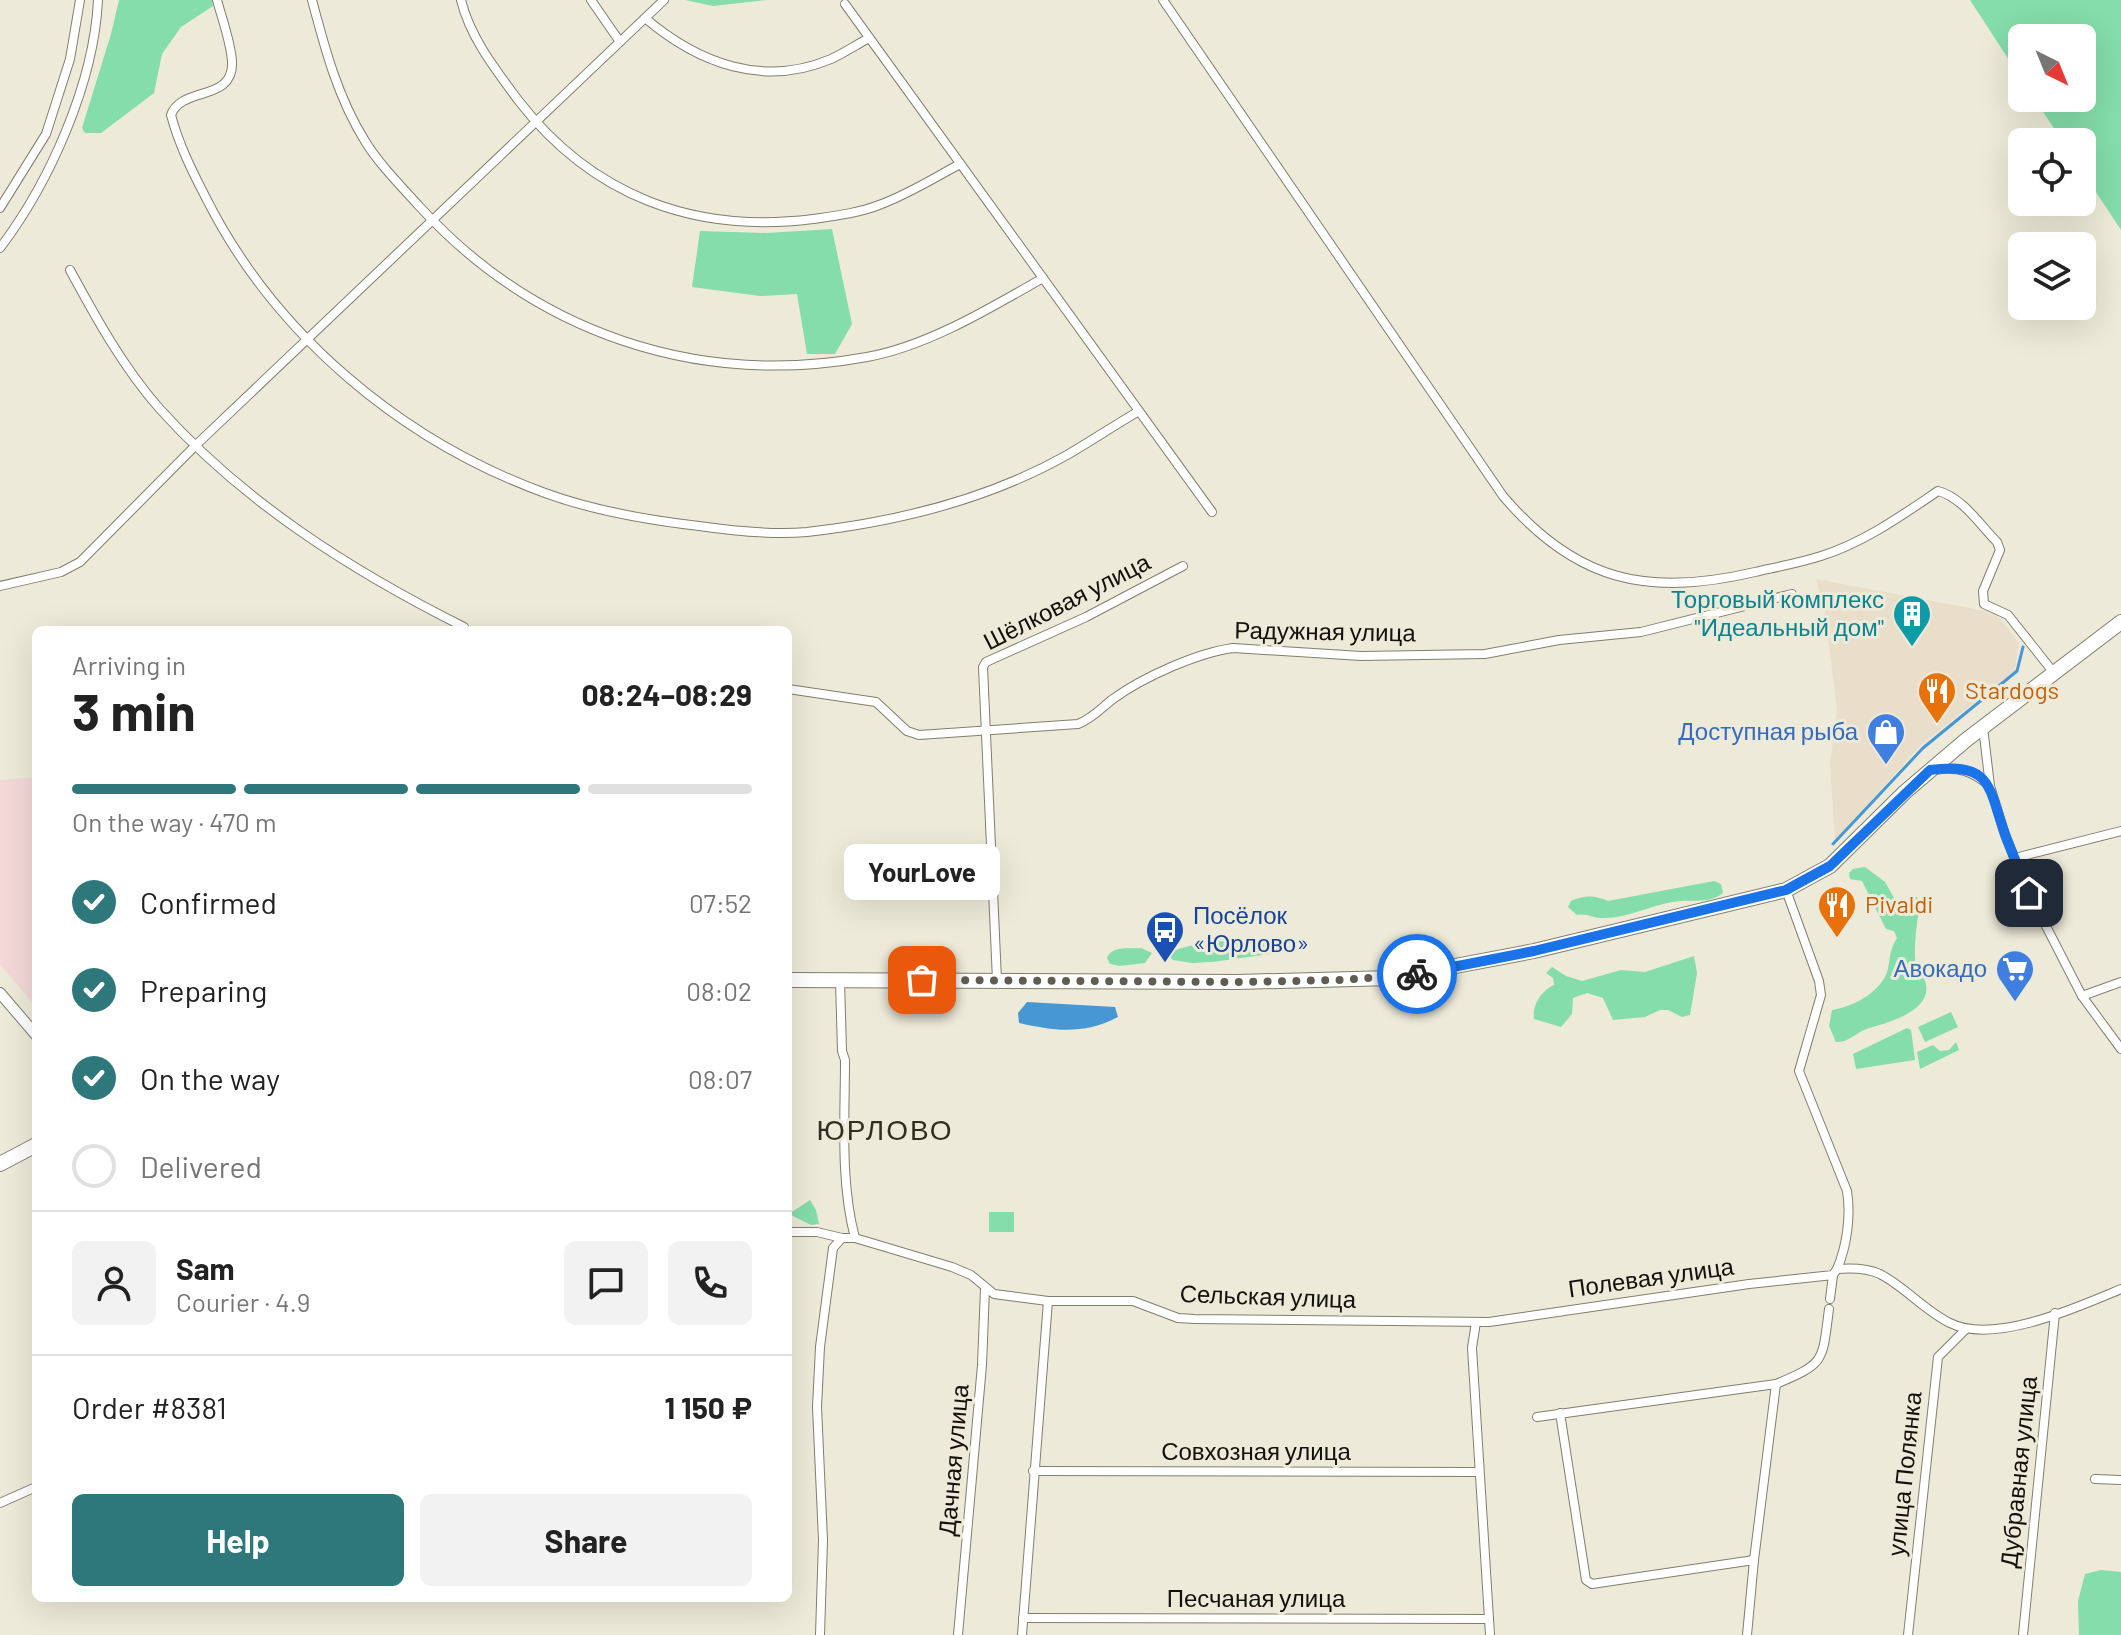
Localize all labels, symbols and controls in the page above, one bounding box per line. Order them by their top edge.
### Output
north arrow [2008,24,2096,112]
map controls [2008,24,2096,320]
button: locate [2008,128,2096,216]
button: layers [2008,232,2096,320]
street label: Шёлковая улица [978,546,1155,655]
place label: Торговый комплекс "Идеальный дом" [1671,584,1884,641]
building icon: Торговый комплекс "Идеальный дом" [1891,593,1933,648]
street label: Радужная улица [1234,614,1417,647]
text: Arriving in [72,649,186,680]
restaurant icon: Stardogs [1916,670,1958,725]
place label: Stardogs [1965,675,2059,704]
text: 08:24–08:29 [582,676,752,712]
text: 3 min [72,679,196,741]
shop icon: Доступная рыба [1865,711,1907,766]
place label: Доступная рыба [1678,716,1859,745]
text: On the way · 470 m [72,806,276,837]
callout: YourLove [844,844,1000,900]
text: YourLove [868,856,976,887]
pin [1995,859,2063,927]
icon: home [2007,871,2051,915]
icon: check [72,880,116,924]
text: Confirmed [140,884,277,920]
restaurant icon: Pivaldi [1816,884,1858,939]
text: 07:52 [689,887,752,918]
place label: Pivaldi [1865,889,1933,918]
place label: Посёлок «Юрлово» [1193,900,1309,957]
bus stop icon: Посёлок «Юрлово» [1144,909,1186,964]
courier [1377,934,1457,1014]
pin [888,946,956,1014]
supermarket icon: Авокадо [1994,948,2036,1003]
icon: bike [1395,952,1439,996]
place label: Авокадо [1893,953,1987,982]
icon: bag [900,958,944,1002]
icon: check [72,968,116,1012]
text: Preparing [140,972,267,1008]
text: 08:02 [686,975,752,1006]
icon: check [72,1056,116,1100]
text: On the way [140,1060,280,1096]
text: 08:07 [688,1063,752,1094]
district label: ЮРЛОВО [816,1112,954,1146]
text: Delivered [140,1148,262,1184]
button: person [72,1241,156,1325]
button: chat [564,1241,648,1325]
button: phone [668,1241,752,1325]
text: Sam [176,1250,235,1286]
street label: Полевая улица [1566,1250,1736,1302]
street label: Сельская улица [1179,1278,1357,1313]
text: Courier · 4.9 [176,1286,310,1317]
street label: Дубравная улица [1993,1374,2042,1569]
street label: Дачная улица [931,1382,974,1537]
text: Order #8381 [72,1389,227,1425]
text: 1 150 ₽ [664,1389,752,1425]
street label: улица Полянка [1880,1389,1927,1558]
street label: Совхозная улица [1161,1436,1351,1465]
button: Help [72,1494,404,1586]
button: Share [420,1494,752,1586]
street label: Песчаная улица [1167,1583,1346,1612]

